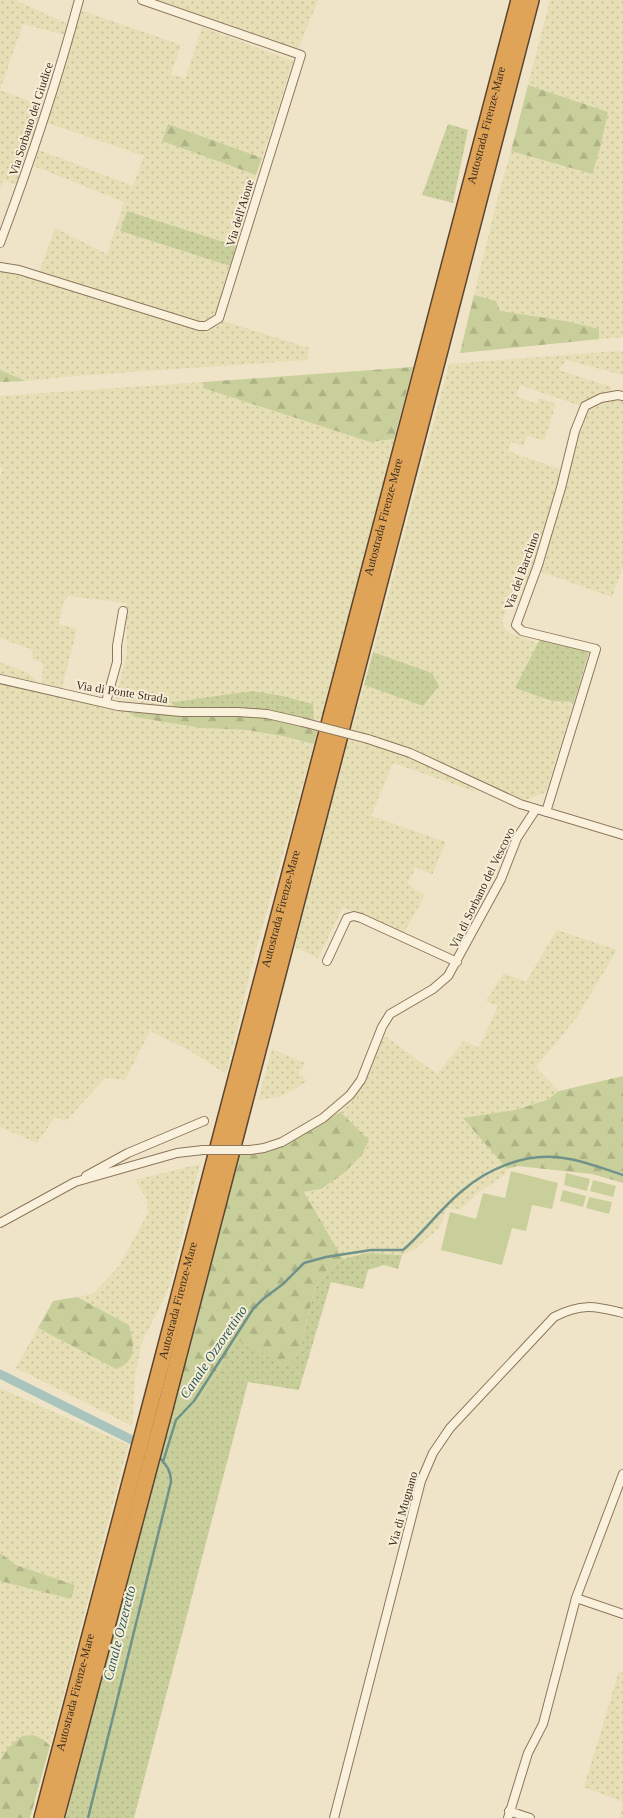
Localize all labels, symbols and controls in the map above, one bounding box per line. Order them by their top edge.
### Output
street label: Via Sorbano del Giudice [6,61,56,177]
street label: Autostrada Firenze-Mare [464,65,508,186]
street label: Via dell'Aione [223,178,257,248]
street label: Autostrada Firenze-Mare [361,457,405,577]
street label: Via del Barchino [502,530,542,612]
street label: Via di Ponte Strada [75,678,170,706]
street label: Via di Sorbano del Vescovo [447,825,517,951]
street label: Autostrada Firenze-Mare [258,848,303,969]
street label: Autostrada Firenze-Mare [156,1240,200,1361]
water label: Canale Ozzorettino [177,1303,250,1402]
street label: Via di Mugnano [386,1470,420,1548]
water label: Canale Ozzeretto [100,1584,139,1682]
street label: Autostrada Firenze-Mare [53,1632,97,1753]

